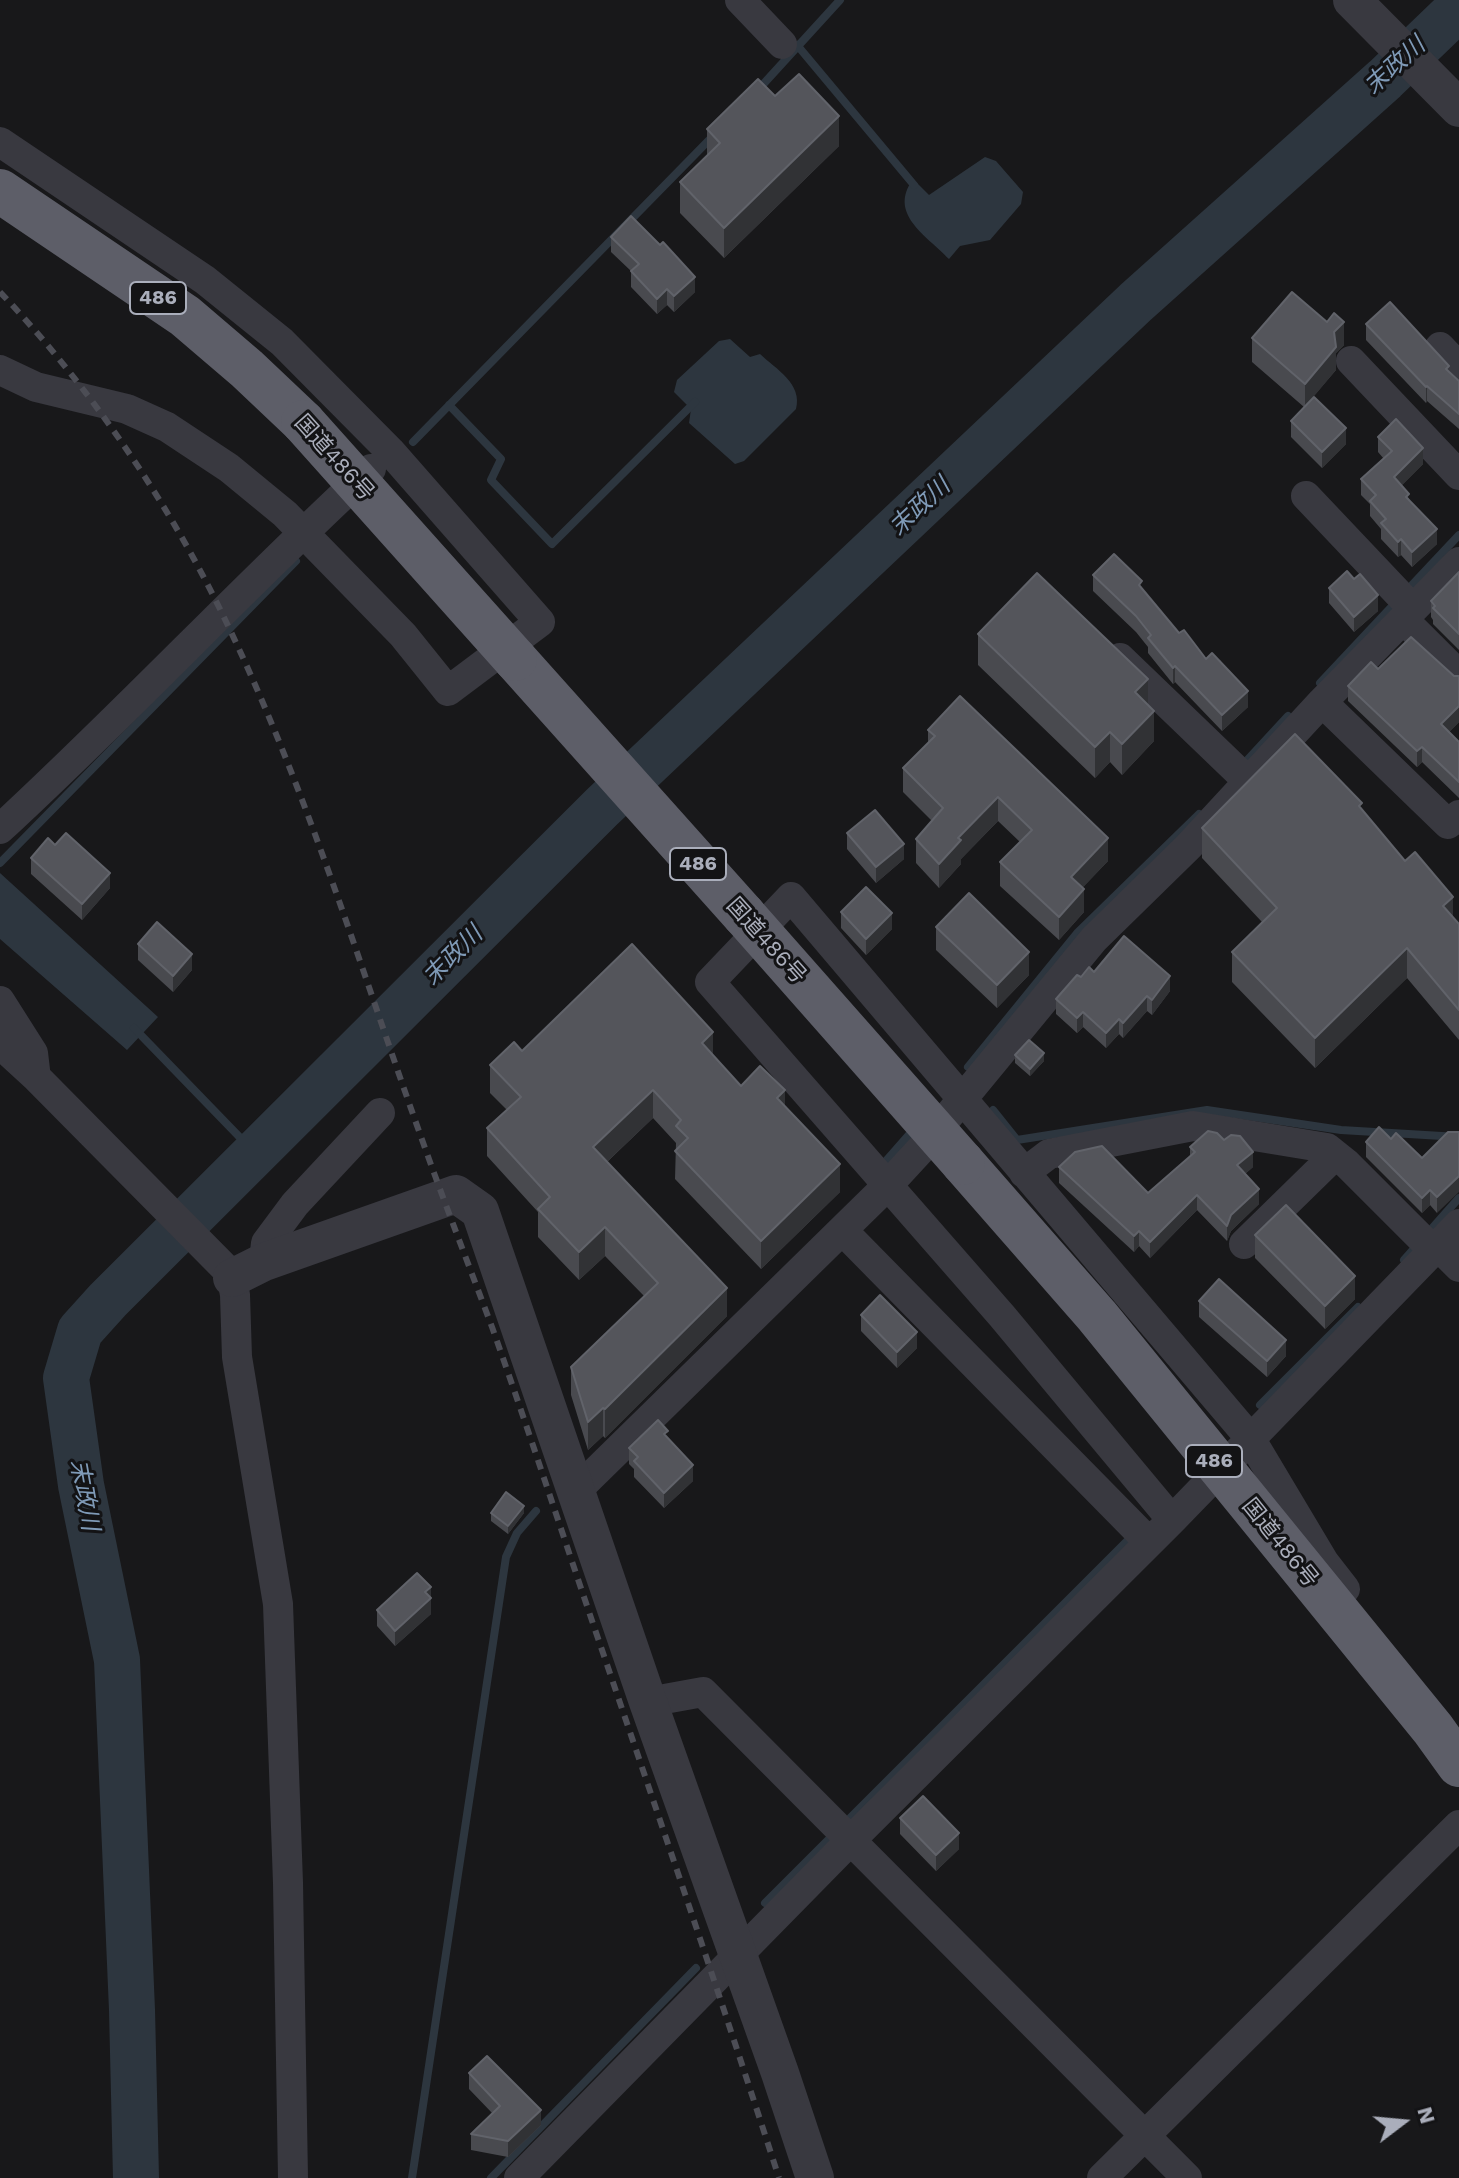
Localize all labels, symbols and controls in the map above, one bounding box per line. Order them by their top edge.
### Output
water label: 末政川 [1359,31,1431,101]
road number: 486 [130,282,186,314]
street label: 国道486号 [289,410,379,506]
water label: 末政川 [884,472,956,542]
road number: 486 [670,848,726,880]
street label: 国道486号 [721,893,811,989]
water label: 末政川 [417,920,489,992]
road number: 486 [1186,1445,1242,1477]
water label: 末政川 [64,1457,104,1533]
street label: 国道486号 [1236,1493,1324,1593]
north arrow [1363,2082,1443,2162]
text: N [1412,2104,1441,2127]

